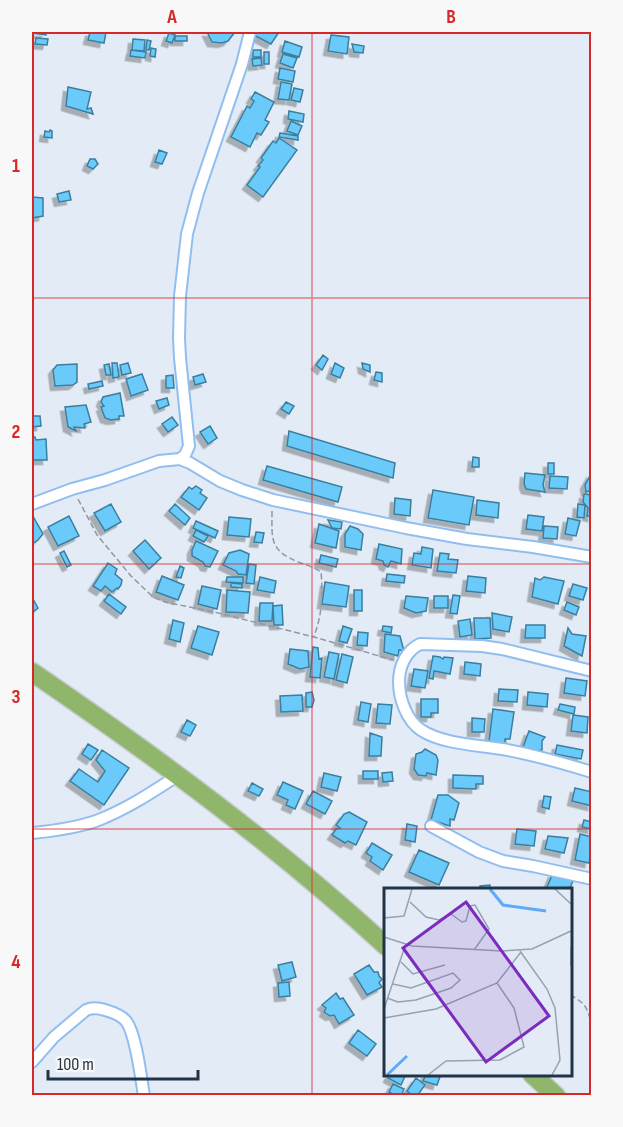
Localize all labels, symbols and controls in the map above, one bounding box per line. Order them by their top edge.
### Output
text: A [166,5,177,29]
text: B [446,5,456,29]
text: 1 [12,154,20,178]
text: 2 [12,420,20,444]
text: 3 [12,685,21,709]
inset map [384,888,572,1076]
text: 4 [11,950,21,974]
scale bar [48,1043,198,1081]
text: 100 m [57,1054,94,1075]

